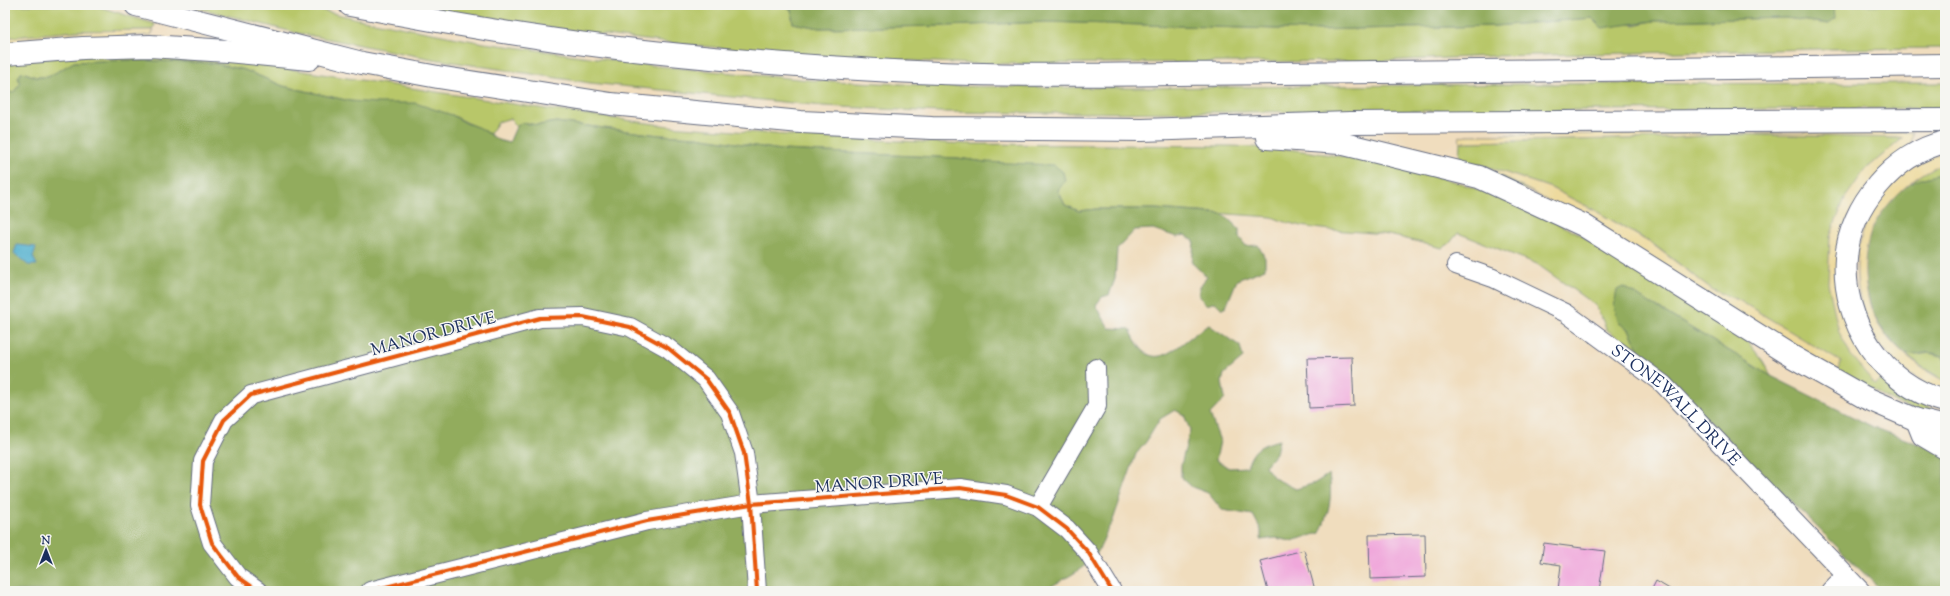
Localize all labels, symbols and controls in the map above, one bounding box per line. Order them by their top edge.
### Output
street label: MANOR DRIVE [368,307,499,363]
street label: STONEWALL DRIVE [1605,340,1745,472]
street label: MANOR DRIVE [814,468,944,500]
north arrow [26,530,66,570]
text: N [41,533,51,549]

